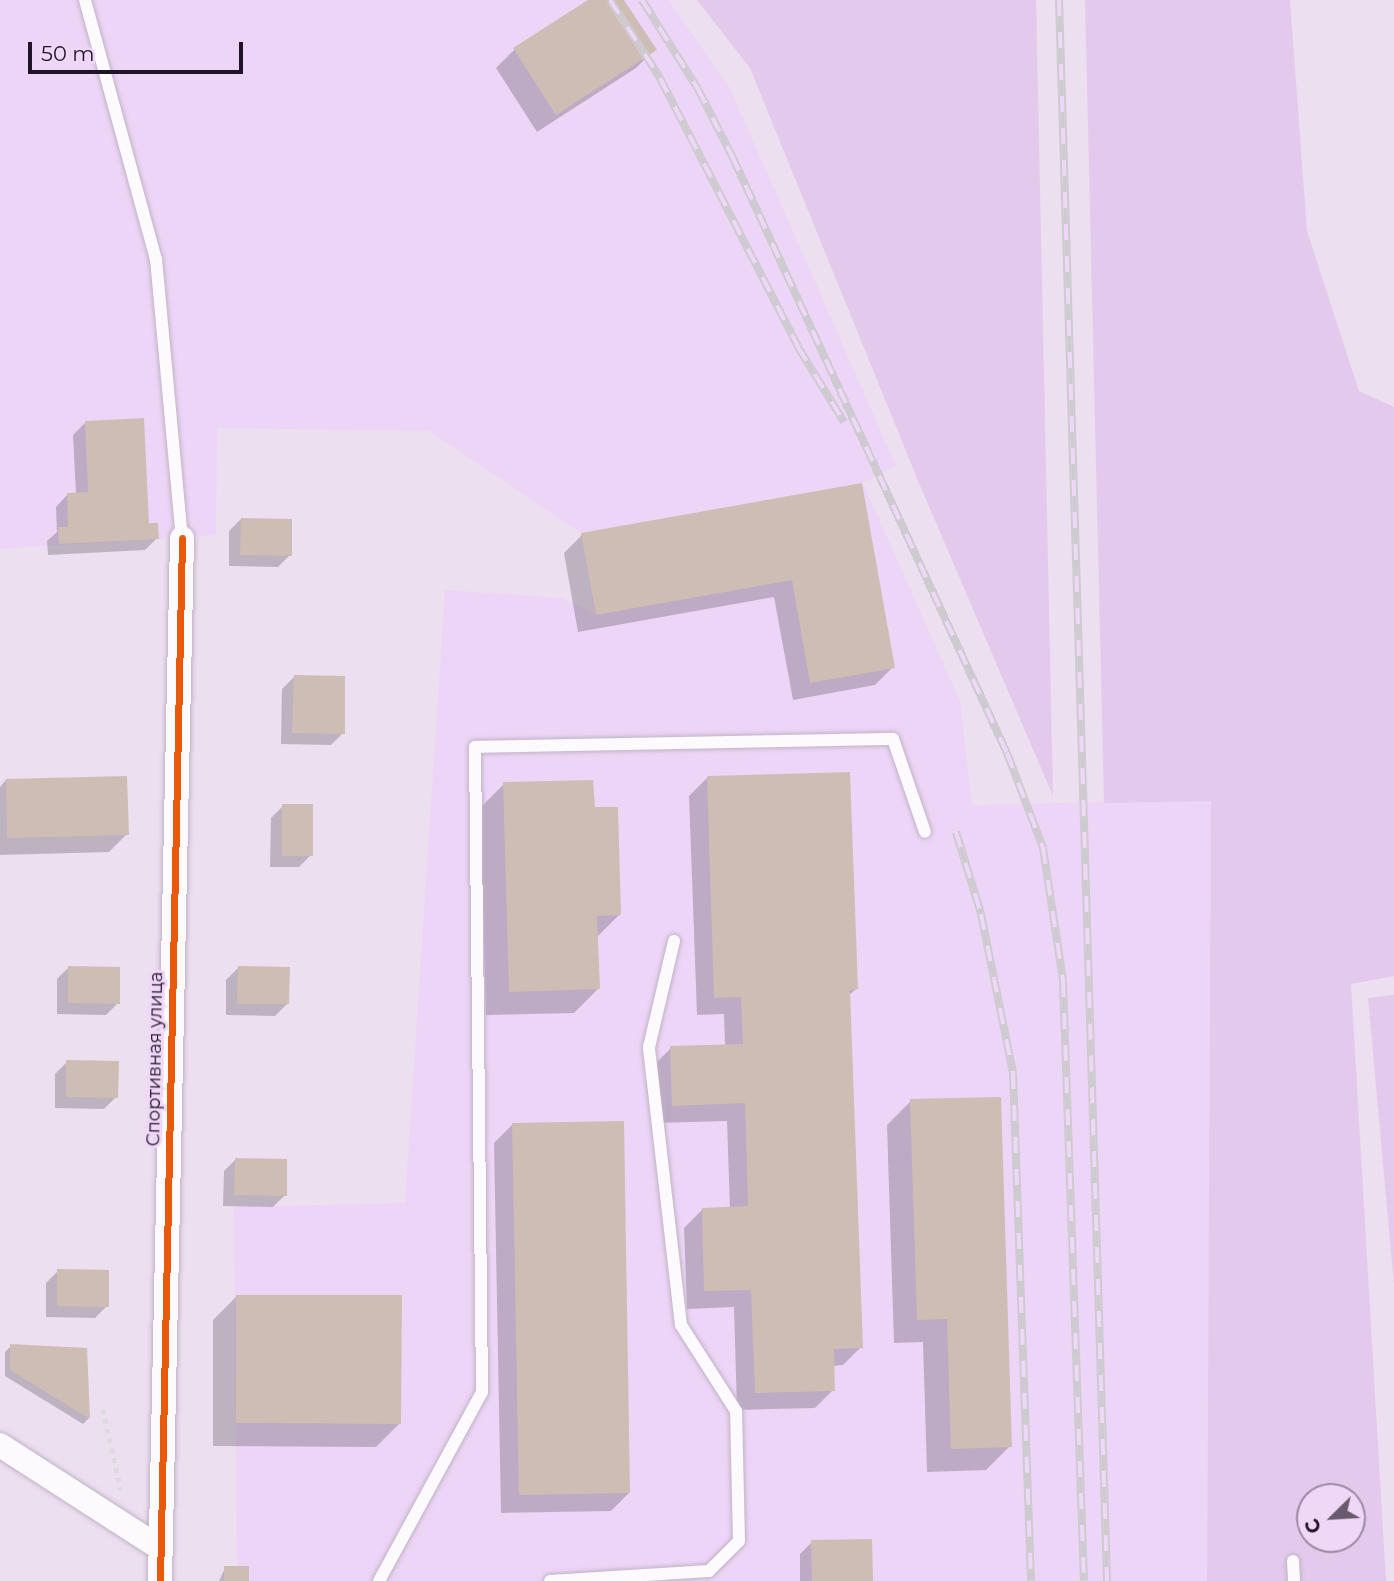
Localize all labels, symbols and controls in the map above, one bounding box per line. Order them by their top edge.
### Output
scale bar [32,28,247,72]
text: 50 m [41,41,95,66]
street label: Спортивная улица [143,971,167,1147]
north arrow [1296,1483,1366,1553]
text: С [1300,1515,1327,1537]

